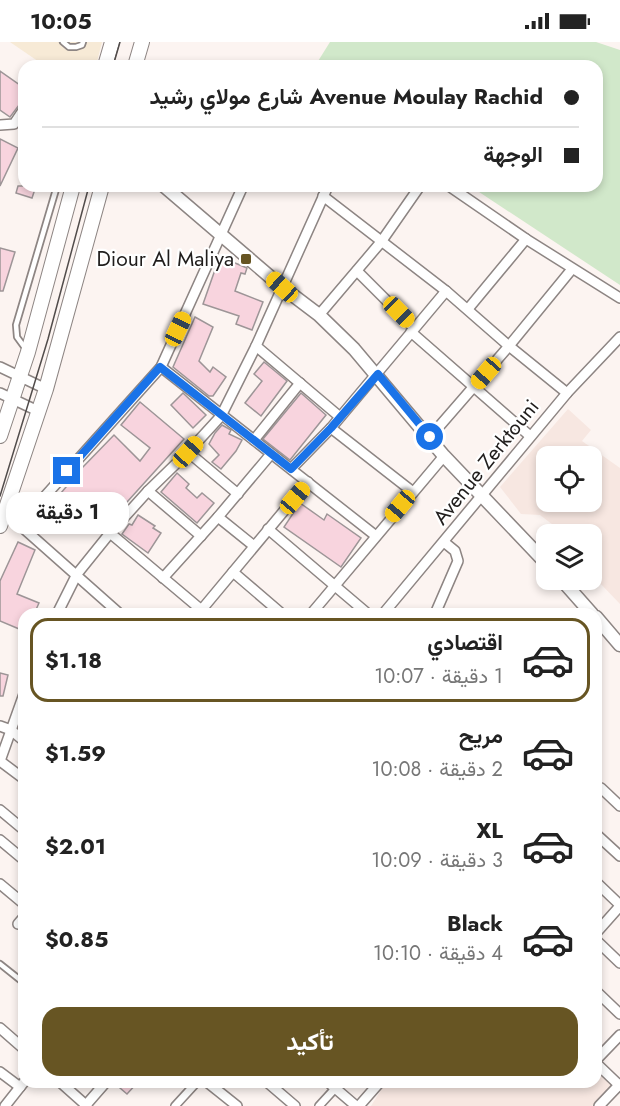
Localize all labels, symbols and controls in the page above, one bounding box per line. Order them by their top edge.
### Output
text: 10:05 [30,5,92,37]
text: Avenue Moulay Rachid شارع مولاي رشيد [150,80,543,112]
text: الوجهة [483,138,543,170]
place label: Diour Al Maliya [97,244,234,274]
marker: Diour Al Maliya [239,252,253,266]
car [263,268,301,306]
car [380,293,418,331]
car [162,309,194,349]
car [467,354,505,392]
street label: Avenue Zerktouni [426,393,546,531]
route start [416,423,443,450]
car [169,433,207,471]
map controls [536,446,602,590]
button: locate [536,446,602,512]
route end [53,457,80,484]
car [277,478,313,518]
car [382,486,418,526]
callout: 1 دقيقة [5,492,128,534]
text: 1 دقيقة [36,498,99,527]
button: layers [536,524,602,590]
text: اقتصادي [427,626,503,658]
icon: car [521,633,575,687]
text: $1.18 [45,644,102,676]
text: 1 دقيقة · 10:07 [374,662,503,691]
text: مريح [459,719,503,751]
icon: car [521,726,575,780]
text: $1.59 [45,737,106,769]
text: 2 دقيقة · 10:08 [371,755,503,784]
text: XL [476,814,503,846]
icon: car [521,819,575,873]
text: $2.01 [45,830,106,862]
text: 3 دقيقة · 10:09 [371,846,503,875]
text: Black [447,907,503,939]
icon: car [521,912,575,966]
text: $0.85 [45,923,108,955]
text: 4 دقيقة · 10:10 [373,939,503,968]
button: تأكيد [42,1007,578,1076]

